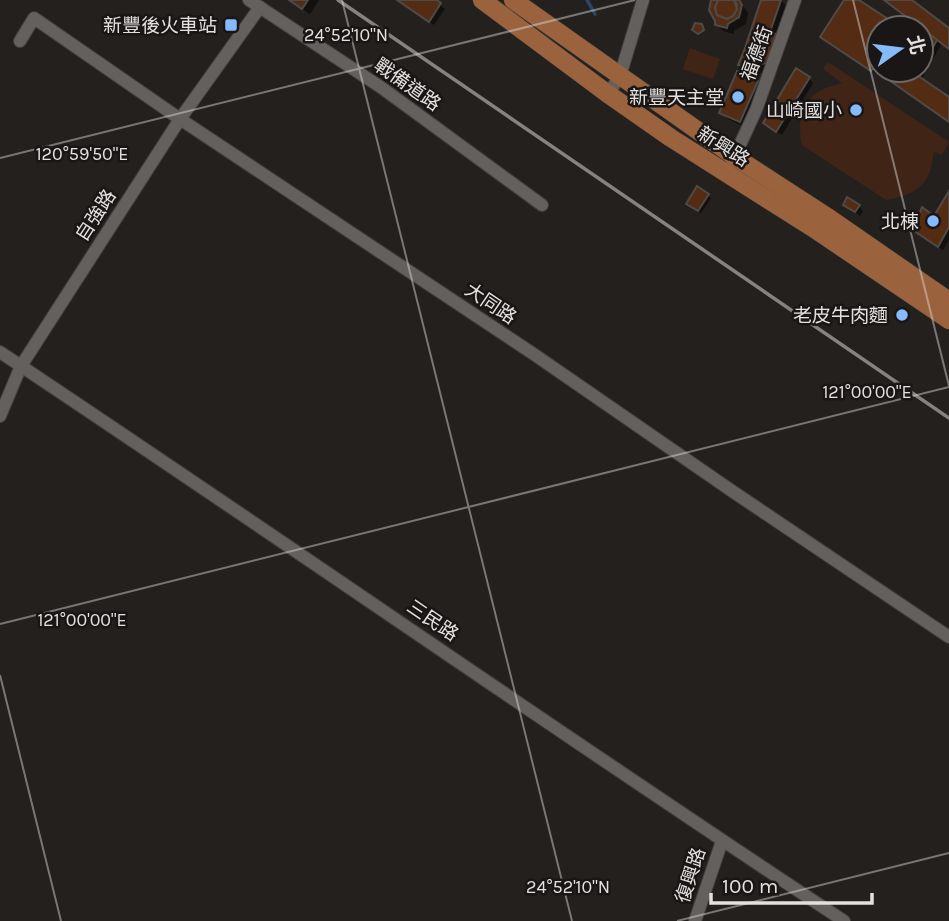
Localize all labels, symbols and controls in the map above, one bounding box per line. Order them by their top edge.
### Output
north arrow [865,14,935,84]
place label: 新豐後火車站 [103,15,217,37]
marker: 新豐後火車站 [223,17,239,33]
street label: 福德街 [737,23,777,84]
text: 24°52'10"N [304,24,388,46]
text: 北 [903,33,928,57]
street label: 戰備道路 [370,54,445,116]
place label: 新豐天主堂 [629,87,724,109]
marker: 新豐天主堂 [730,89,746,105]
place label: 山崎國小 [766,100,842,122]
marker: 山崎國小 [848,102,864,118]
street label: 新興路 [693,122,753,171]
text: 120°59'50"E [36,143,128,165]
street label: 自強路 [71,186,121,245]
place label: 北棟 [881,211,919,233]
marker: 北棟 [925,213,941,229]
street label: 大同路 [461,279,520,329]
place label: 老皮牛肉麵 [793,305,888,327]
marker: 老皮牛肉麵 [894,307,910,323]
text: 121°00'00"E [822,381,912,403]
street label: 三民路 [403,596,462,646]
text: 121°00'00"E [37,609,127,631]
street label: 復興路 [672,845,710,906]
scale bar [711,862,872,906]
text: 100 m [722,874,779,898]
text: 24°52'10"N [526,876,610,898]

